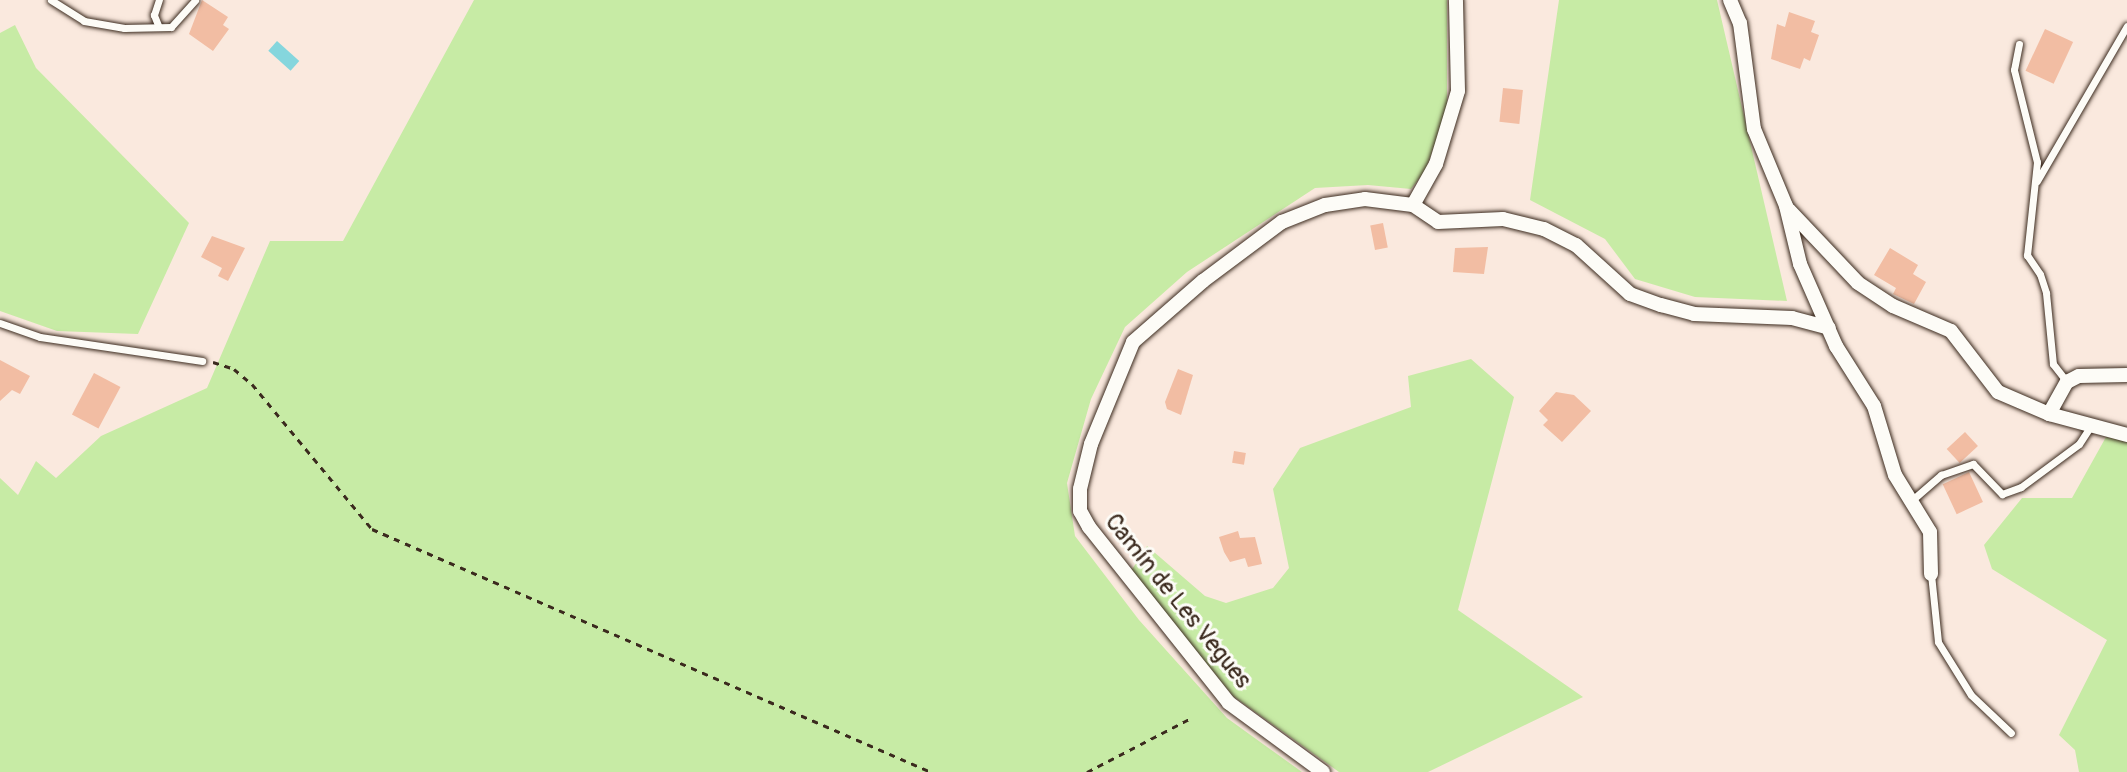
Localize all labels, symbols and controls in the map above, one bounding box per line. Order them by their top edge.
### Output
street label: Camín de Les Vegues [1099,508,1257,694]

